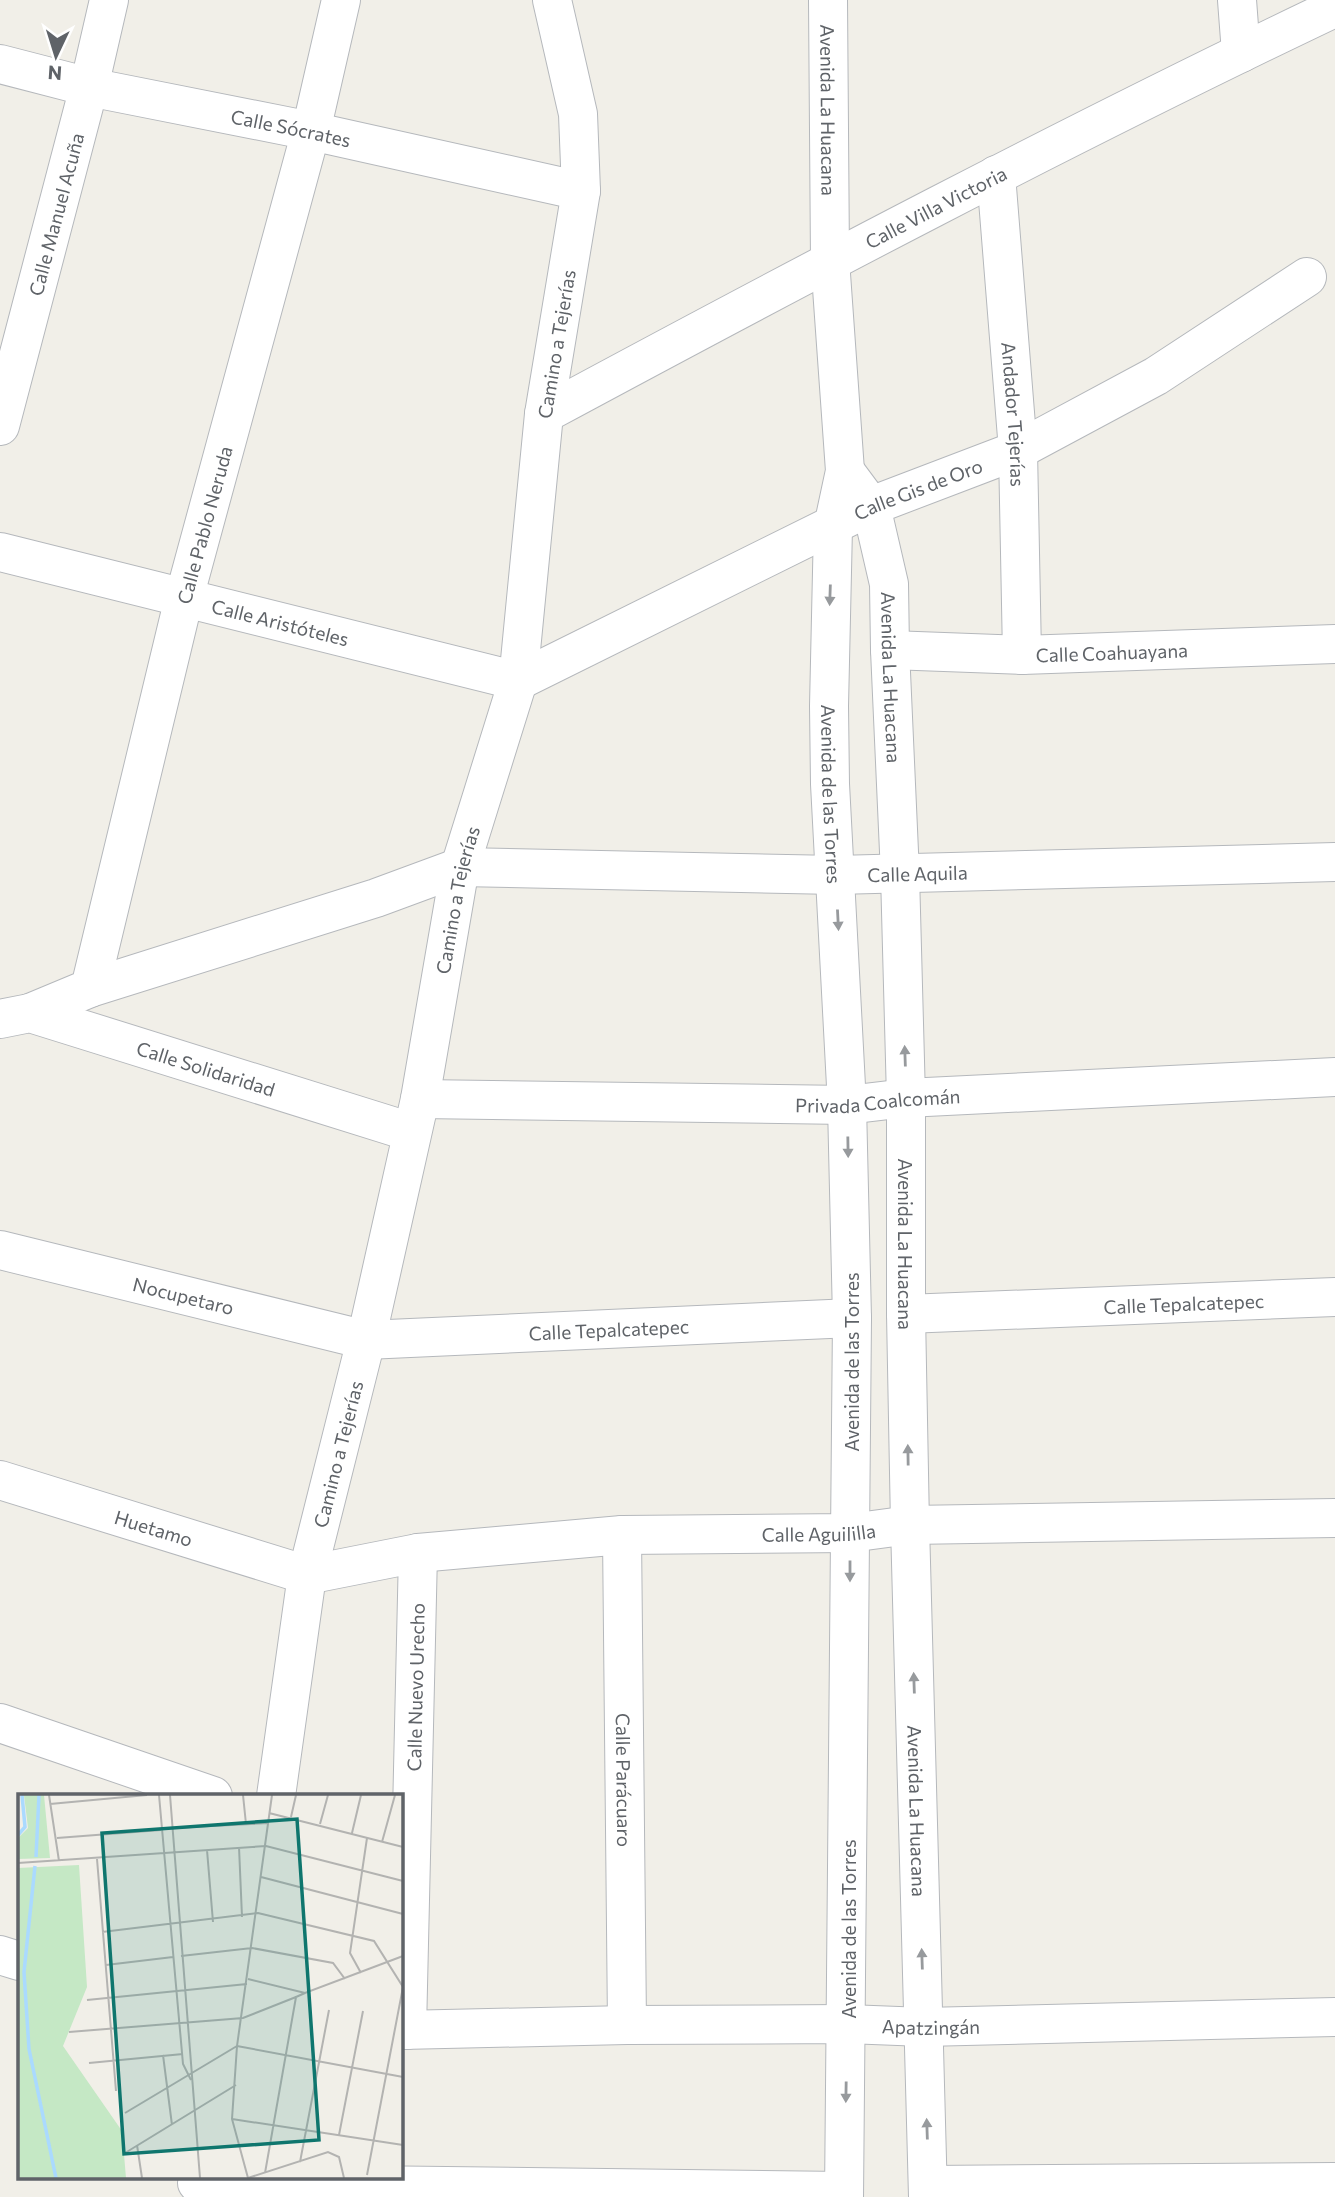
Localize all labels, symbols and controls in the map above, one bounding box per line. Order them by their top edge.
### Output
north arrow [21,21,91,91]
street label: Avenida La Huacana [817,24,841,196]
text: N [47,61,63,85]
street label: Calle Sócrates [229,104,353,151]
street label: Calle Manuel Acuña [23,130,88,298]
street label: Calle Villa Victoria [861,161,1010,253]
street label: Camino a Tejerías [532,268,579,420]
street label: Andador Tejerías [998,341,1030,487]
street label: Calle Pablo Neruda [171,443,236,606]
street label: Calle Gis de Oro [850,453,985,524]
one-way arrow [825,584,836,606]
street label: Avenida La Huacana [878,591,907,764]
street label: Calle Aristóteles [209,594,351,650]
street label: Calle Coahuayana [1035,638,1188,666]
street label: Avenida de las Torres [817,704,847,884]
street label: Camino a Tejerías [430,823,484,976]
street label: Calle Aquila [867,860,968,886]
one-way arrow [833,909,844,931]
street label: Calle Solidaridad [134,1036,278,1100]
one-way arrow [899,1045,911,1067]
street label: Privada Coalcomán [795,1084,961,1117]
one-way arrow [843,1137,854,1159]
street label: Avenida La Huacana [894,1158,918,1330]
street label: Nocupetaro [131,1272,236,1319]
street label: Avenida de las Torres [840,1272,863,1452]
street label: Calle Tepalcatepec [1103,1288,1265,1318]
street label: Calle Tepalcatepec [528,1314,690,1344]
street label: Camino a Tejerías [308,1378,367,1530]
one-way arrow [903,1444,914,1466]
street label: Huetamo [112,1505,196,1550]
street label: Calle Aguililla [762,1518,877,1545]
one-way arrow [844,1560,856,1582]
street label: Calle Nuevo Urecho [401,1603,428,1771]
one-way arrow [909,1672,920,1694]
street label: Calle Parácuaro [612,1713,637,1847]
street label: Avenida La Huacana [904,1725,931,1897]
inset map [18,1794,402,2180]
street label: Avenida de las Torres [837,1839,860,2019]
one-way arrow [917,1948,928,1970]
street label: Apatzingán [881,2014,980,2039]
one-way arrow [840,2081,852,2103]
one-way arrow [921,2118,933,2140]

